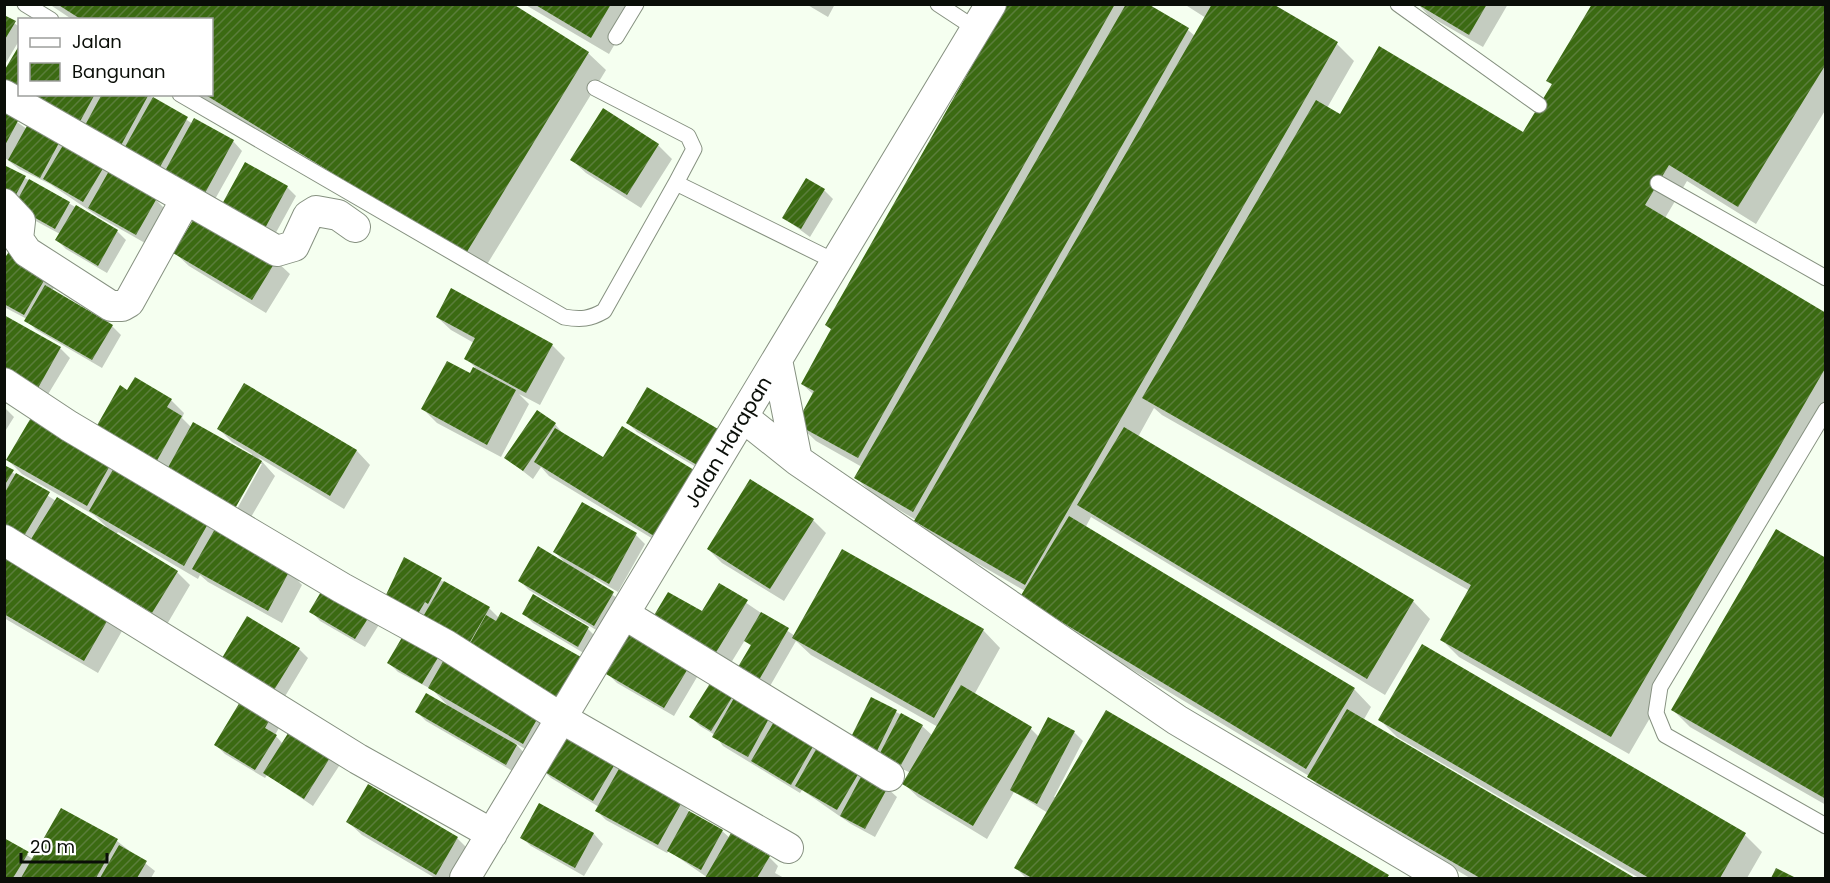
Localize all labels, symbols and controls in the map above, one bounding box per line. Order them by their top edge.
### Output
legend [18,18,213,96]
text: Jalan [72,29,122,54]
text: Bangunan [72,59,166,84]
street label: Jalan Harapan [678,371,778,513]
scale bar [21,826,106,864]
text: 20 m [30,834,75,859]

